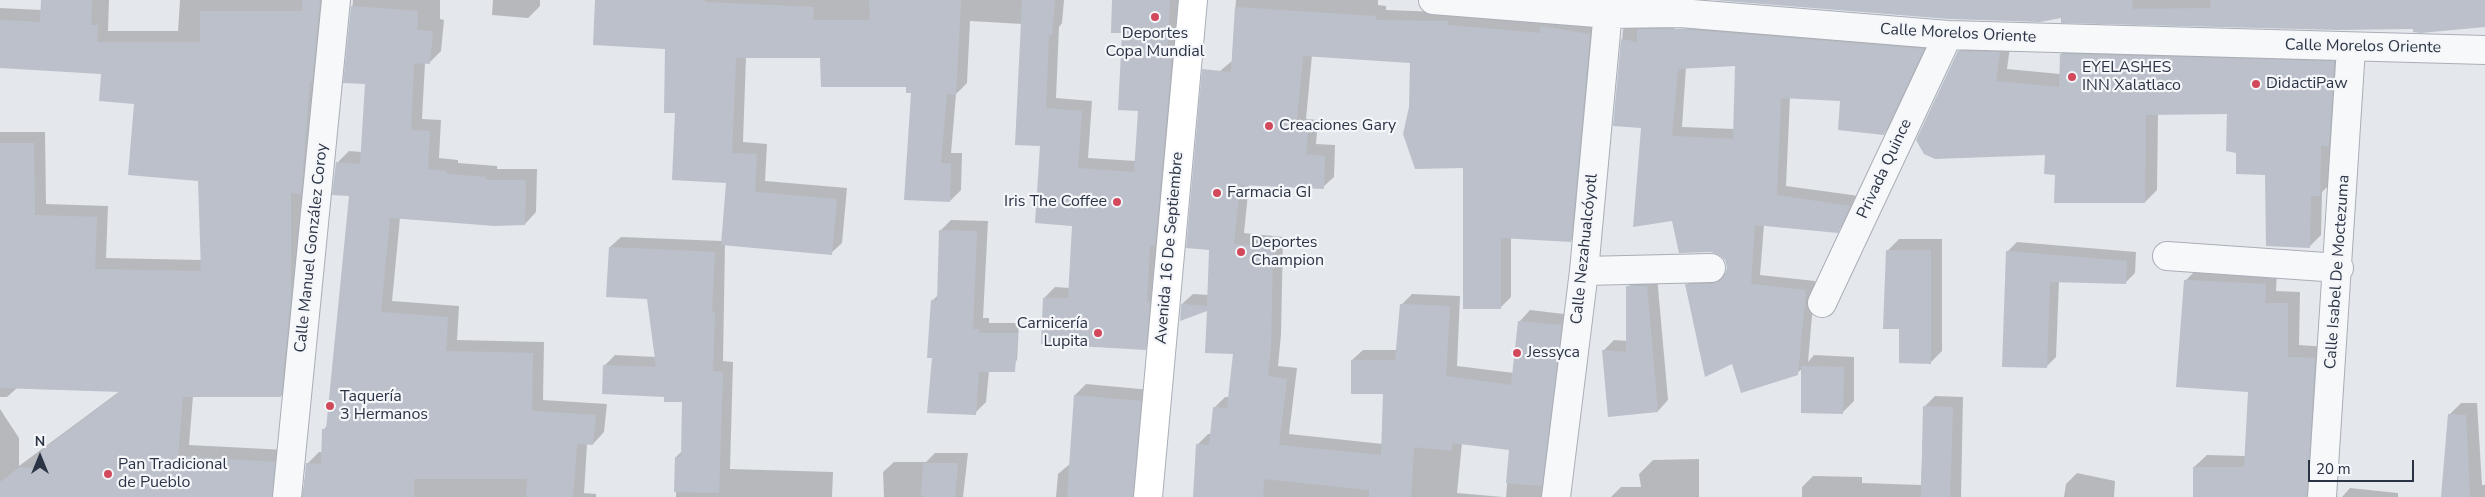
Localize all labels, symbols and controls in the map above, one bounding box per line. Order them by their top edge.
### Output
marker: Deportes Copa Mundial [1149,11,1161,23]
street label: Calle Morelos Oriente [1879,20,2037,48]
place label: Deportes Copa Mundial [1105,24,1205,62]
street label: Calle Morelos Oriente [2285,36,2441,58]
place label: EYELASHES INN Xalatlaco [2082,58,2181,96]
marker: EYELASHES INN Xalatlaco [2066,71,2078,83]
place label: DidactiPaw [2266,74,2348,94]
marker: DidactiPaw [2250,78,2262,90]
place label: Creaciones Gary [1279,116,1396,136]
street label: Privada Quince [1854,116,1916,222]
marker: Creaciones Gary [1263,120,1275,132]
street label: Calle Manuel González Coroy [291,142,333,354]
street label: Avenida 16 De Septiembre [1152,151,1188,345]
street label: Calle Nezahualcóyotl [1568,173,1602,325]
street label: Calle Isabel De Moctezuma [2322,174,2354,370]
place label: Farmacia GI [1227,183,1311,203]
marker: Farmacia GI [1211,187,1223,199]
place label: Iris The Coffee [1004,192,1107,212]
marker: Iris The Coffee [1111,196,1123,208]
place label: Deportes Champion [1251,233,1324,271]
marker: Deportes Champion [1235,246,1247,258]
place label: Carnicería Lupita [1017,314,1088,352]
marker: Carnicería Lupita [1092,327,1104,339]
place label: Jessyca [1527,343,1580,363]
marker: Jessyca [1511,347,1523,359]
place label: Taquería 3 Hermanos [340,387,428,425]
marker: Taquería 3 Hermanos [324,400,336,412]
north arrow [15,432,65,482]
text: N [35,432,45,451]
scale bar [2310,450,2416,482]
place label: Pan Tradicional de Pueblo [118,455,227,493]
text: 20 m [2316,459,2351,479]
marker: Pan Tradicional de Pueblo [102,468,114,480]

